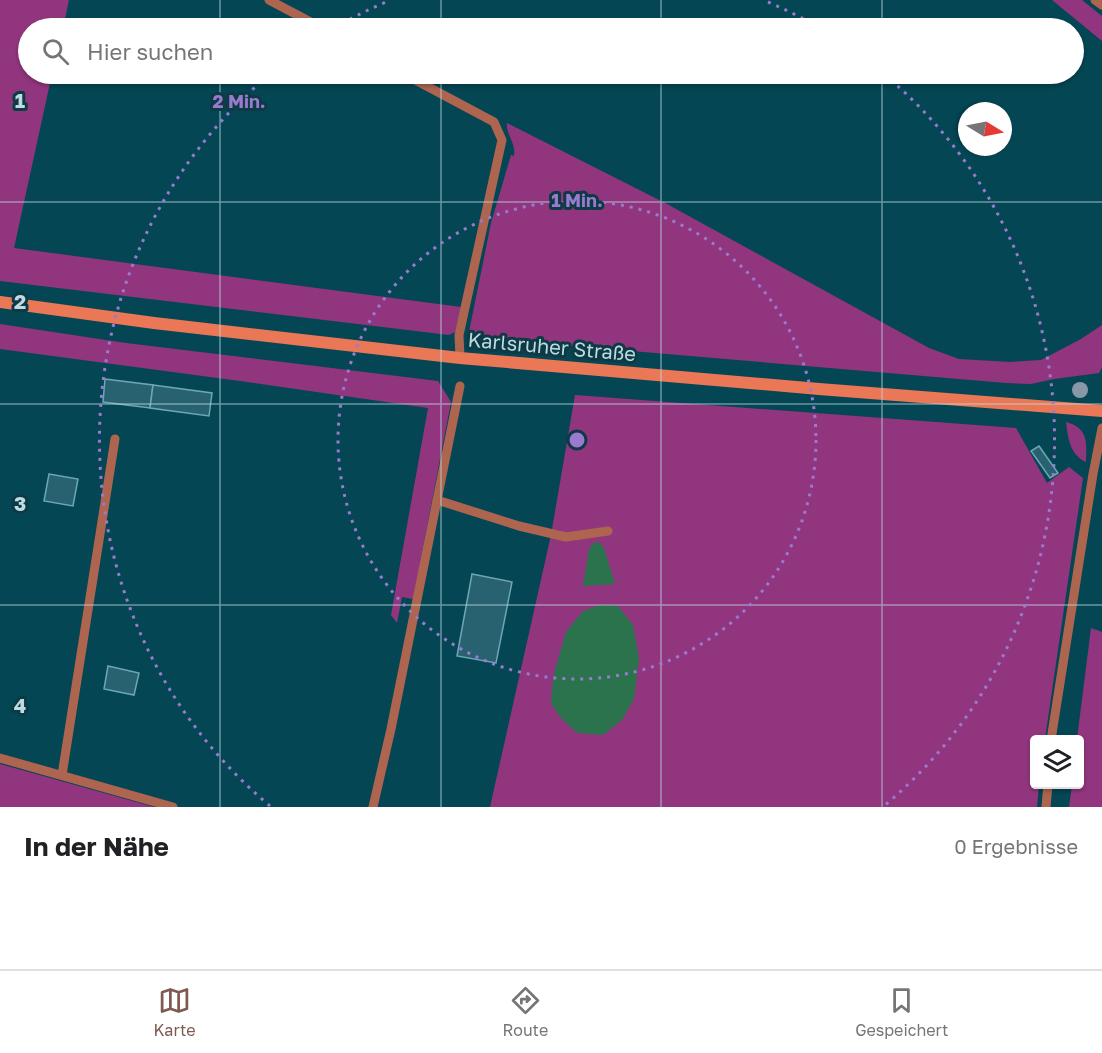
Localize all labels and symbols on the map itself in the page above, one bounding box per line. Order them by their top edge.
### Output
text: 1 [15,88,25,112]
text: 2 Min. [212,90,266,112]
north arrow [958,102,1012,156]
text: 1 Min. [551,189,603,211]
text: 2 [14,289,26,313]
street label: Karlsruher Straße [467,327,637,365]
centre of rings [567,430,587,450]
text: 3 [14,491,26,515]
text: 4 [14,693,26,717]

